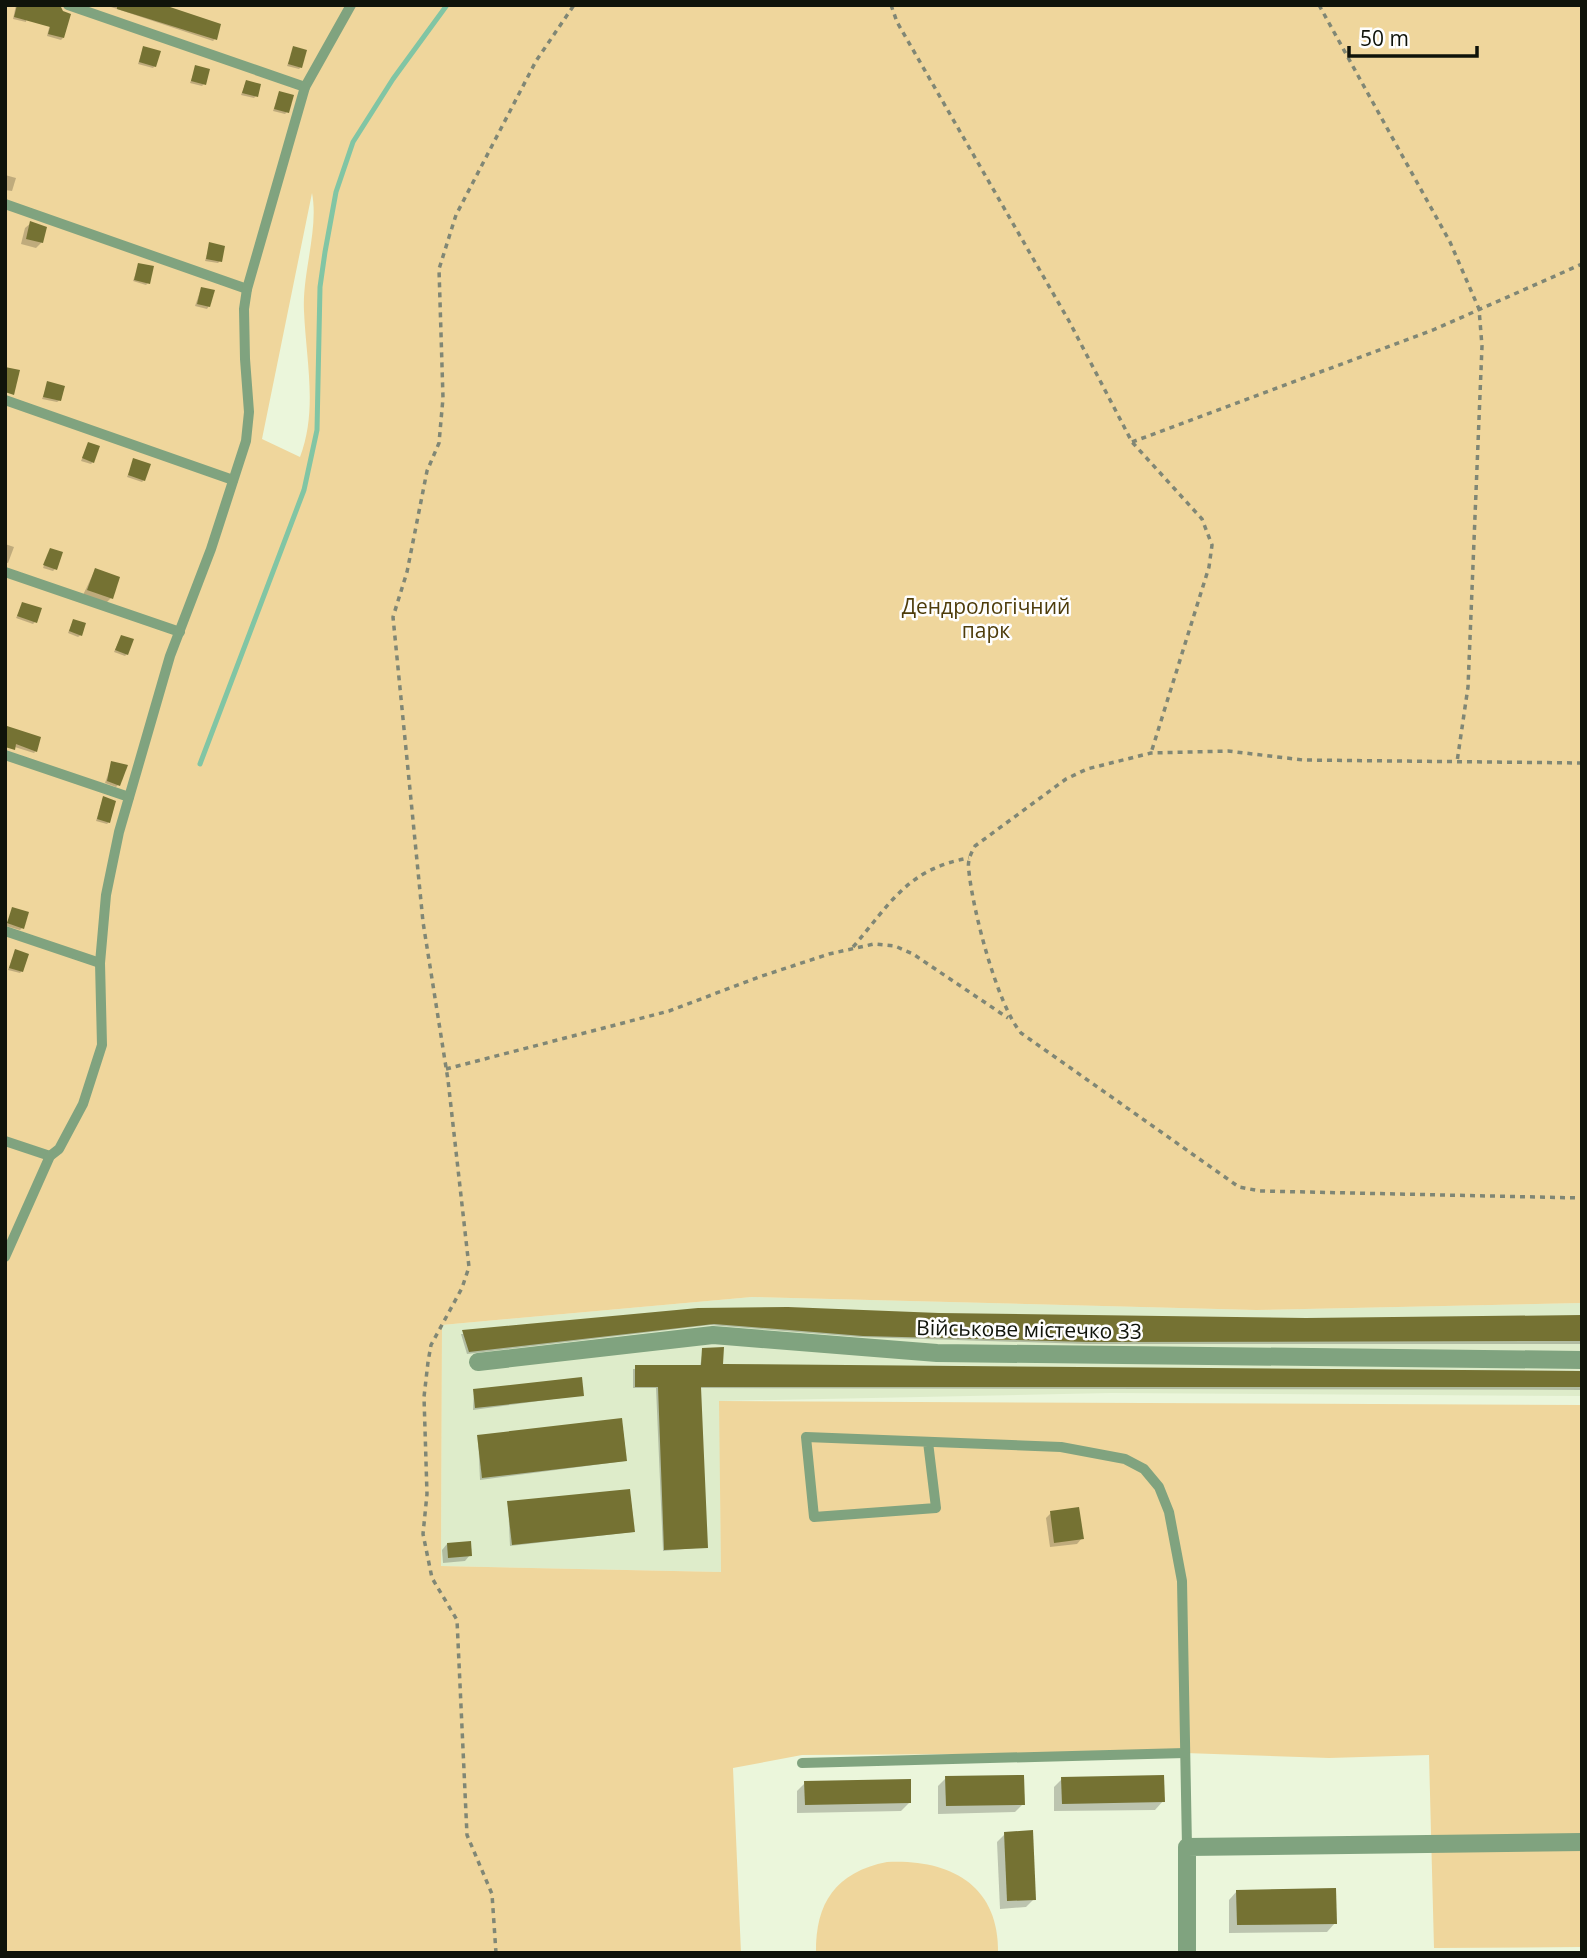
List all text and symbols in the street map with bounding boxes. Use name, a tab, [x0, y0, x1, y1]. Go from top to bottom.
scale bar	[1349, 14, 1477, 58]
text: 50 m	[1360, 24, 1409, 52]
park label: Дендрологічний парк	[902, 592, 1070, 644]
street label: Військове містечко 33	[916, 1313, 1142, 1345]

